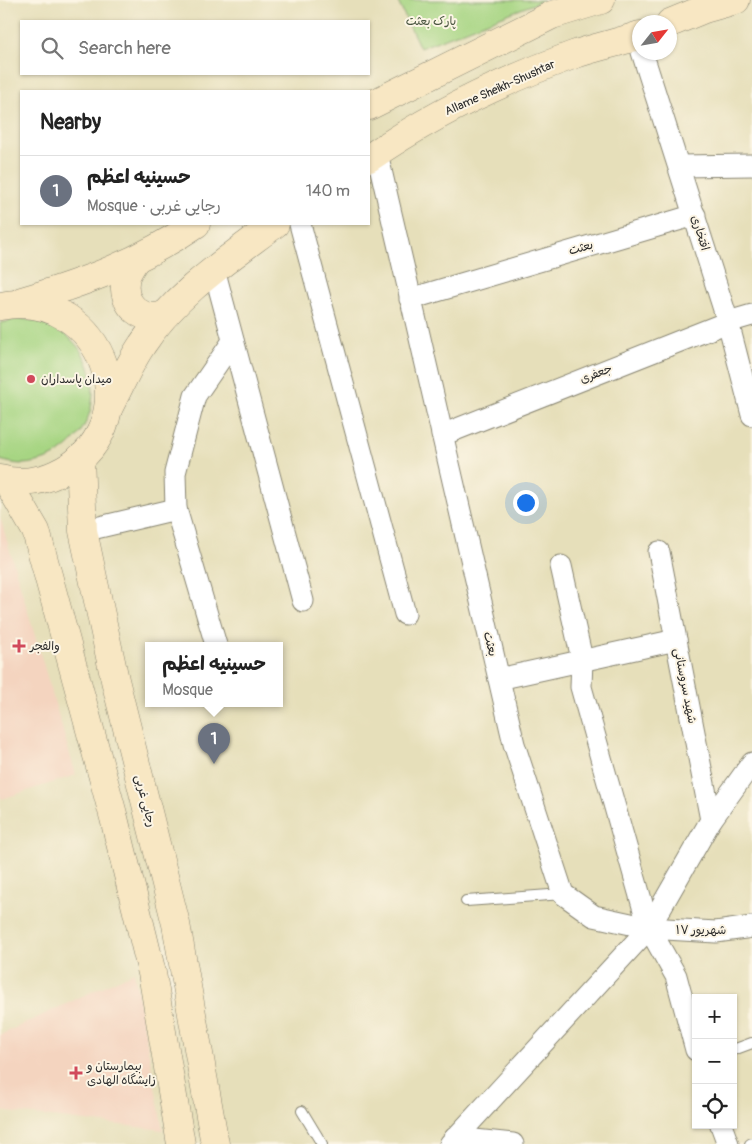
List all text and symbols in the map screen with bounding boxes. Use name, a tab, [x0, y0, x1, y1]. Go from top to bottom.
park label: پارک بعثت	[406, 14, 456, 29]
north arrow	[632, 15, 677, 60]
search box	[20, 20, 370, 75]
icon: search	[38, 34, 66, 62]
text: Search here	[78, 36, 171, 60]
street label: Allame Sheikh-Shushtar	[443, 57, 558, 119]
text: Nearby	[40, 109, 101, 136]
text: حسینیه اعظم	[87, 165, 191, 189]
text: 1	[53, 181, 59, 201]
text: 140 m	[306, 181, 350, 201]
text: Mosque · رجایی غربی	[87, 196, 221, 216]
street label: افتخاری	[688, 213, 712, 253]
street label: بعثت	[567, 237, 595, 259]
street label: جعفری	[578, 361, 614, 387]
place label: میدان پاسداران	[41, 372, 112, 387]
marker: میدان پاسداران	[25, 373, 37, 385]
your location	[513, 490, 539, 516]
street label: بعثت	[480, 630, 500, 658]
marker: والفجر	[12, 639, 26, 653]
place label: والفجر	[29, 639, 60, 654]
popup	[145, 642, 283, 707]
street label: شهید سروستانی	[670, 647, 700, 725]
text: حسینیه اعظم	[162, 652, 266, 676]
text: Mosque	[162, 680, 213, 700]
pin: 1	[198, 723, 230, 764]
street label: رجایی غربی	[131, 773, 159, 829]
street label: ۱۷ شهریور	[676, 923, 726, 938]
map controls	[692, 994, 737, 1129]
button: +	[692, 994, 737, 1039]
button: −	[692, 1039, 737, 1084]
place label: بیمارستان و زایشگاه الهادی	[86, 1059, 156, 1088]
marker: بیمارستان و زایشگاه الهادی	[69, 1066, 83, 1080]
button: locate	[692, 1084, 737, 1129]

